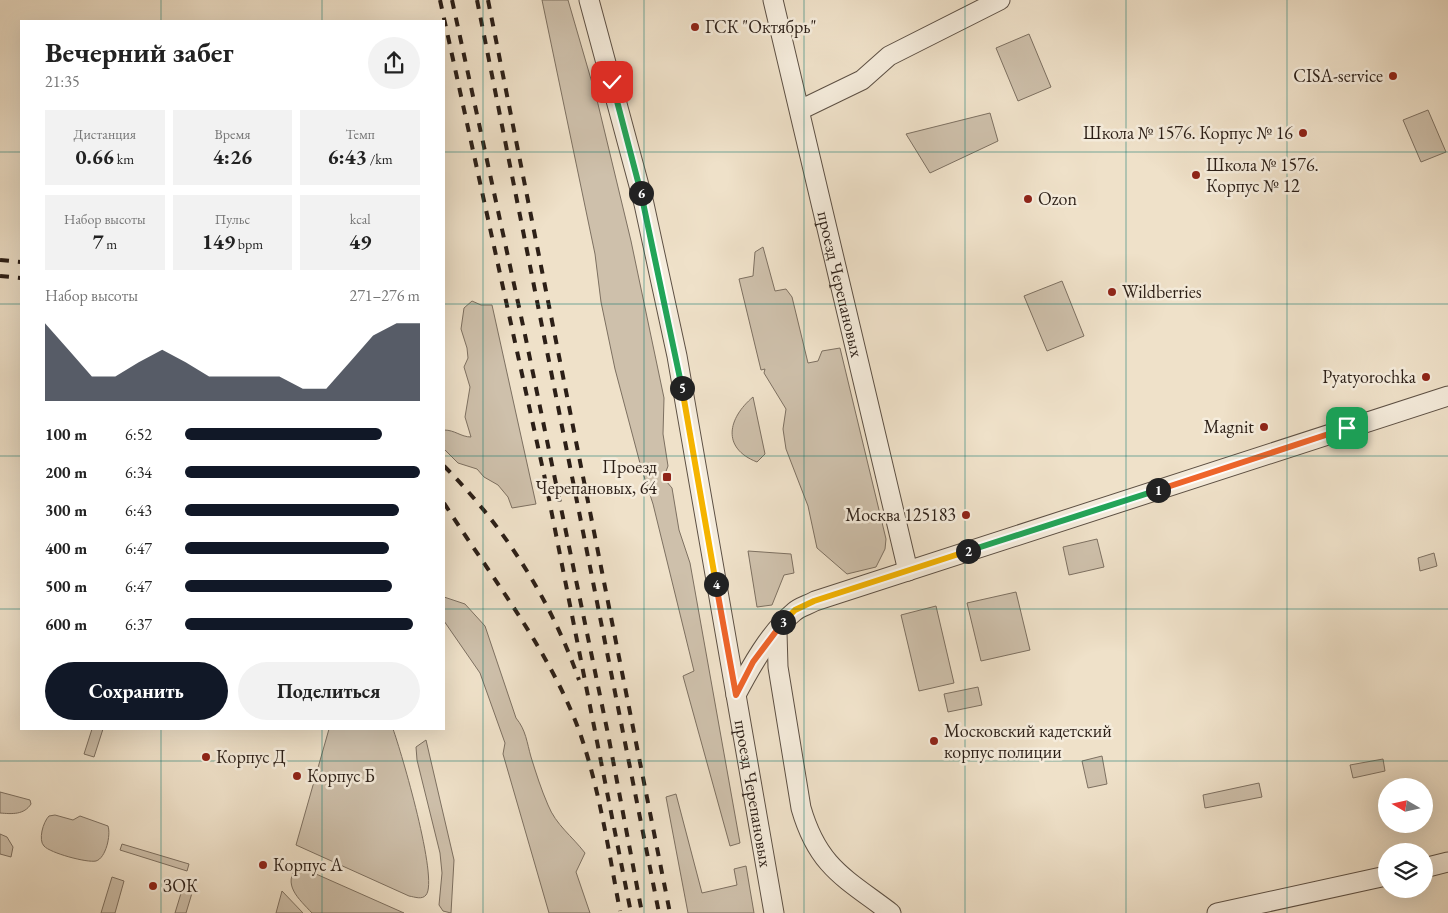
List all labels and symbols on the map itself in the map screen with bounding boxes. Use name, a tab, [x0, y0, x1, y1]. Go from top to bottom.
place label: ГСК "Октябрь"	[705, 15, 817, 38]
marker: ГСК "Октябрь"	[689, 21, 701, 33]
pin	[591, 61, 633, 103]
place label: CISA-service	[1293, 64, 1383, 87]
marker: CISA-service	[1387, 70, 1399, 82]
place label: Школа № 1576. Корпус № 16	[1083, 121, 1293, 144]
marker: Школа № 1576. Корпус № 16	[1297, 127, 1309, 139]
place label: Школа № 1576. Корпус № 12	[1206, 153, 1319, 197]
marker: Школа № 1576. Корпус № 12	[1190, 169, 1202, 181]
pin: 6	[628, 180, 654, 206]
place label: Ozon	[1038, 187, 1077, 210]
marker: Ozon	[1022, 193, 1034, 205]
street label: проезд Черепановых	[812, 209, 869, 360]
place label: Wildberries	[1122, 280, 1202, 303]
marker: Wildberries	[1106, 286, 1118, 298]
place label: Pyatyorochka	[1322, 365, 1417, 388]
marker: Pyatyorochka	[1420, 371, 1432, 383]
pin: 5	[670, 376, 694, 400]
pin	[1326, 407, 1368, 449]
place label: Magnit	[1204, 415, 1254, 438]
marker: Magnit	[1258, 421, 1270, 433]
place label: Проезд Черепановых, 64	[536, 455, 657, 499]
marker: Проезд Черепановых, 64	[661, 471, 673, 483]
pin: 1	[1146, 478, 1170, 502]
place label: Москва 125183	[845, 503, 956, 526]
marker: Москва 125183	[960, 509, 972, 521]
pin: 2	[956, 538, 980, 564]
pin: 4	[704, 572, 728, 596]
pin: 3	[770, 610, 796, 634]
street label: проезд Черепановых	[730, 718, 778, 869]
place label: Московский кадетский корпус полиции	[944, 719, 1112, 763]
marker: Московский кадетский корпус полиции	[928, 735, 940, 747]
place label: Корпус Д	[216, 745, 286, 768]
marker: Корпус Д	[200, 751, 212, 763]
place label: Корпус Б	[307, 764, 375, 787]
marker: Корпус Б	[291, 770, 303, 782]
north arrow	[1378, 778, 1432, 832]
place label: Корпус А	[273, 853, 343, 876]
marker: Корпус А	[257, 859, 269, 871]
place label: ЗОК	[163, 874, 198, 897]
marker: ЗОК	[147, 880, 159, 892]

